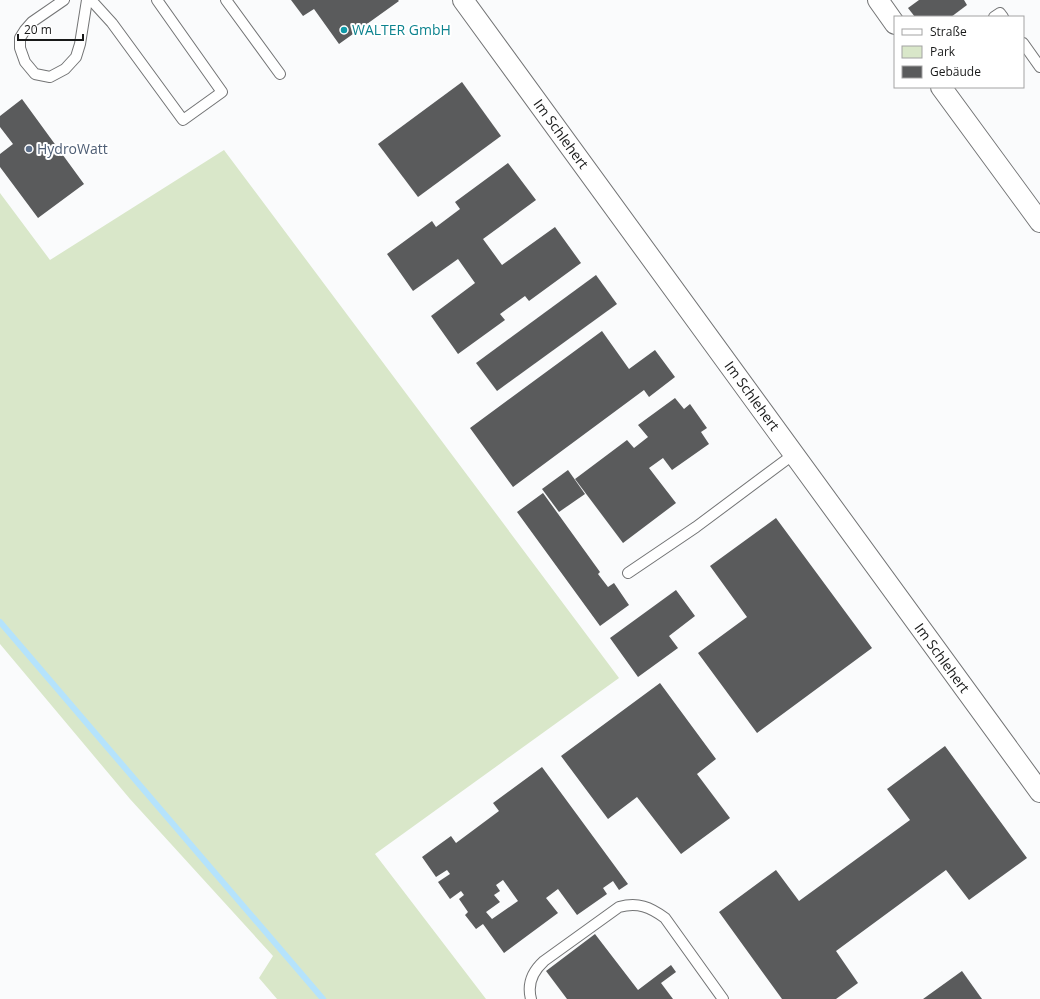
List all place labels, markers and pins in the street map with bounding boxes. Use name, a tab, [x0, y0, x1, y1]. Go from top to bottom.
place label: WALTER GmbH	[352, 20, 451, 39]
marker: WALTER GmbH	[339, 25, 349, 35]
place label: HydroWatt	[37, 139, 108, 158]
marker: HydroWatt	[24, 144, 34, 154]

